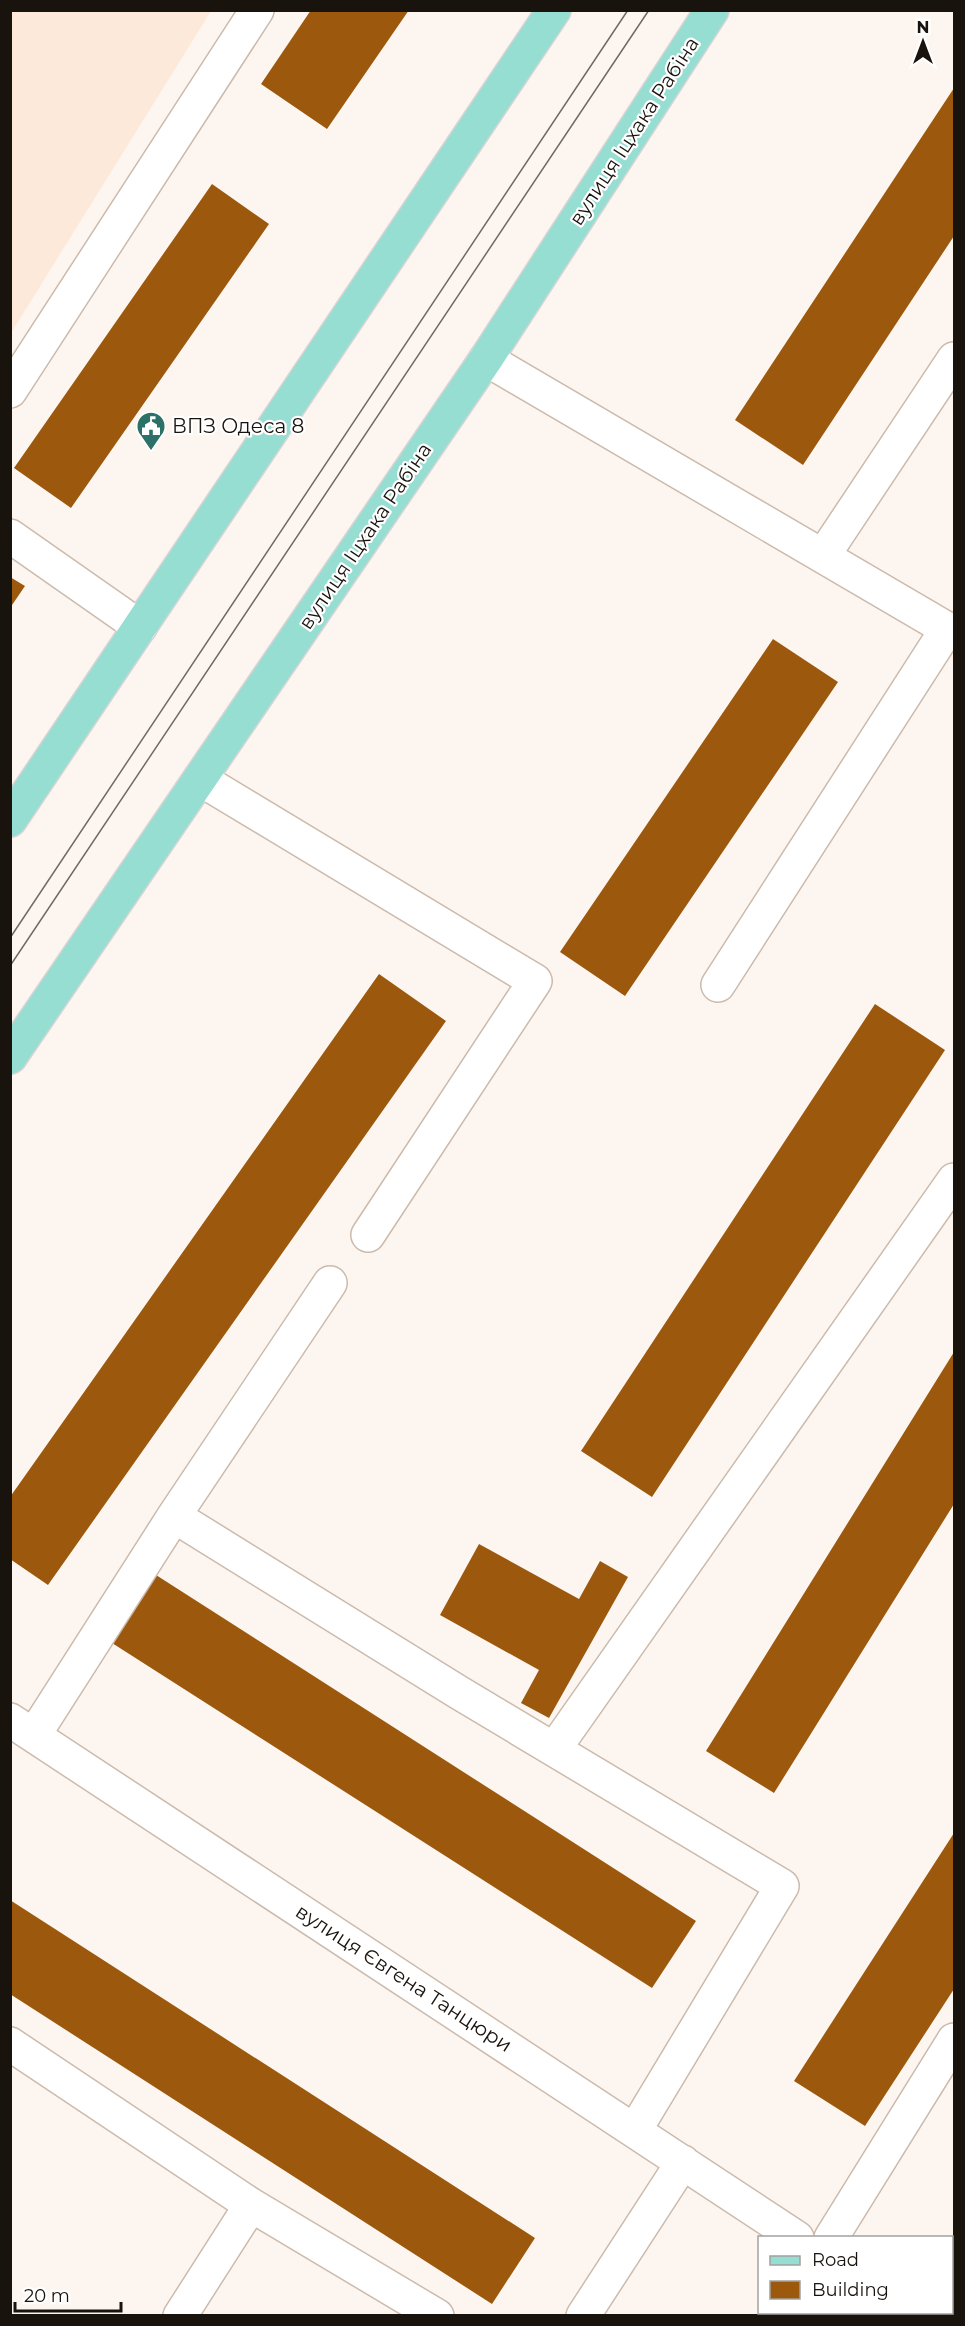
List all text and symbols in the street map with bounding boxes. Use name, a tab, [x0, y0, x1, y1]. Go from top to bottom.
north arrow	[893, 12, 953, 72]
text: N	[917, 18, 929, 37]
street label: вулиця Іцхака Рабіна	[564, 32, 704, 230]
public building icon: ВПЗ Одеса 8	[135, 410, 167, 452]
place label: ВПЗ Одеса 8	[172, 414, 304, 438]
street label: вулиця Іцхака Рабіна	[294, 438, 436, 634]
street label: вулиця Євгена Танцюри	[291, 1899, 517, 2057]
legend	[758, 2236, 953, 2314]
text: Road	[812, 2249, 859, 2271]
scale bar	[15, 2275, 122, 2313]
text: Building	[812, 2279, 889, 2301]
text: 20 m	[24, 2285, 70, 2307]

